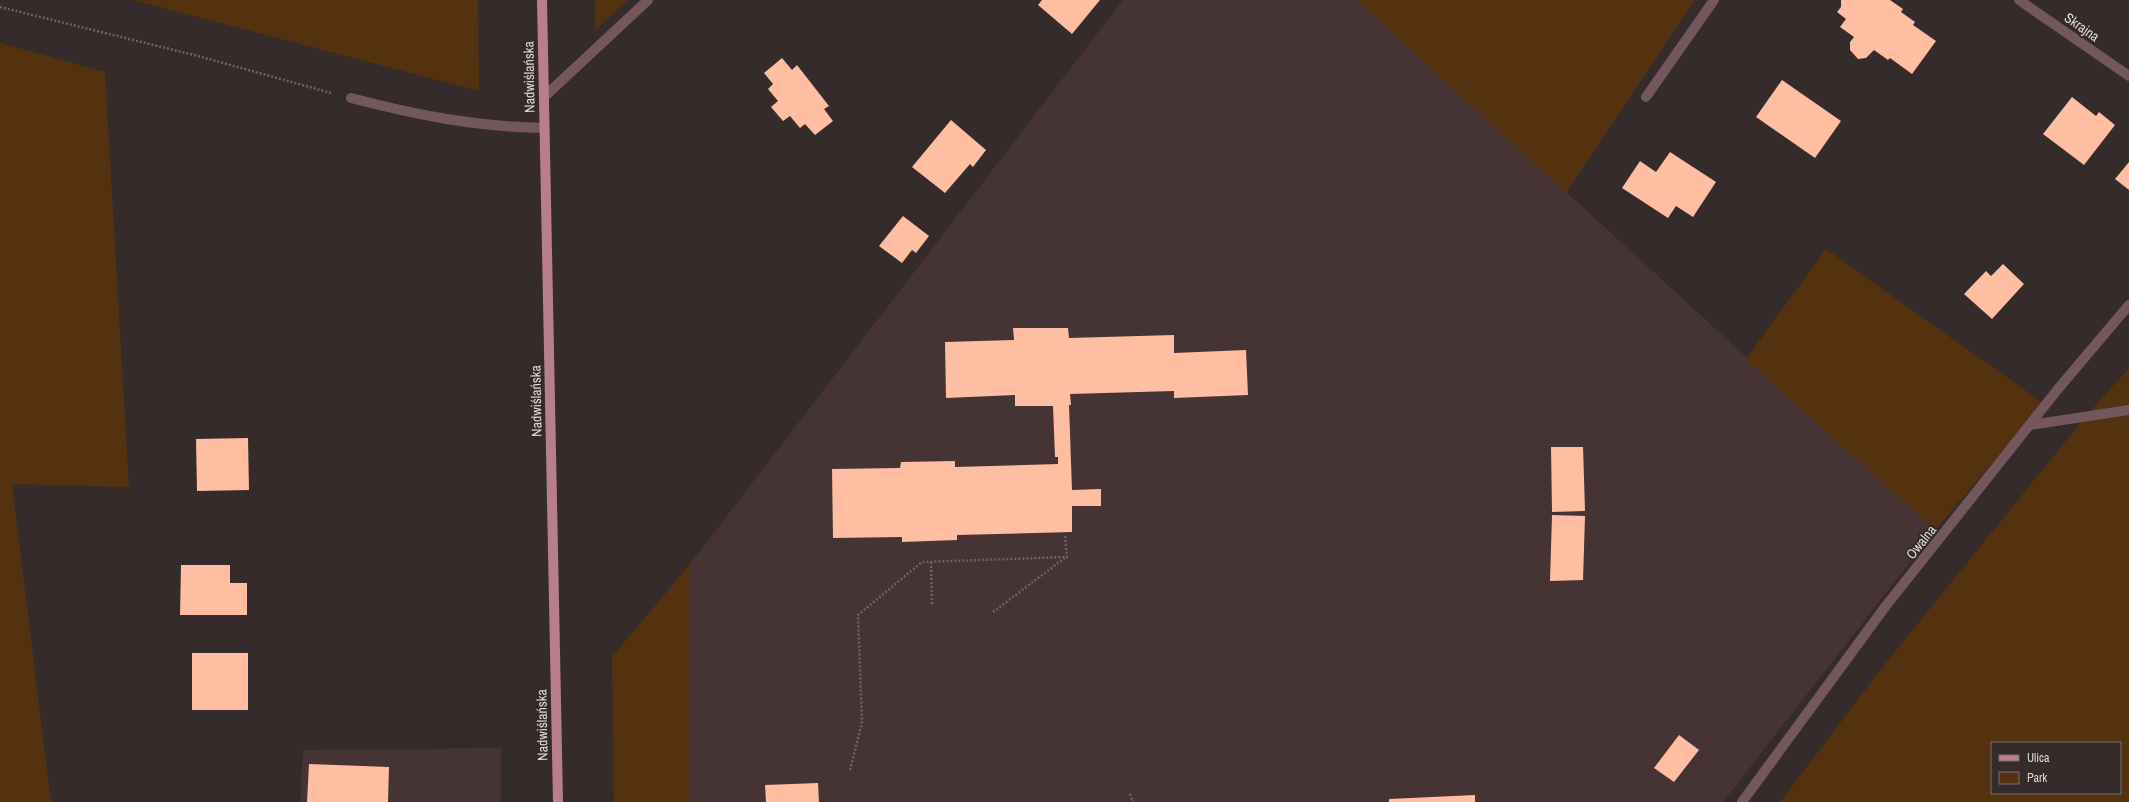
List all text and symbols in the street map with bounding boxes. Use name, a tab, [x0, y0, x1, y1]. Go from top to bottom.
street label: Skrajna	[2061, 8, 2104, 46]
street label: Nadwiślańska	[519, 41, 539, 113]
street label: Nadwiślańska	[526, 365, 546, 437]
street label: Owalna	[1902, 521, 1941, 563]
street label: Nadwiślańska	[532, 689, 552, 761]
legend	[1991, 742, 2121, 794]
text: Ulica	[2027, 750, 2050, 766]
text: Park	[2027, 770, 2047, 786]

